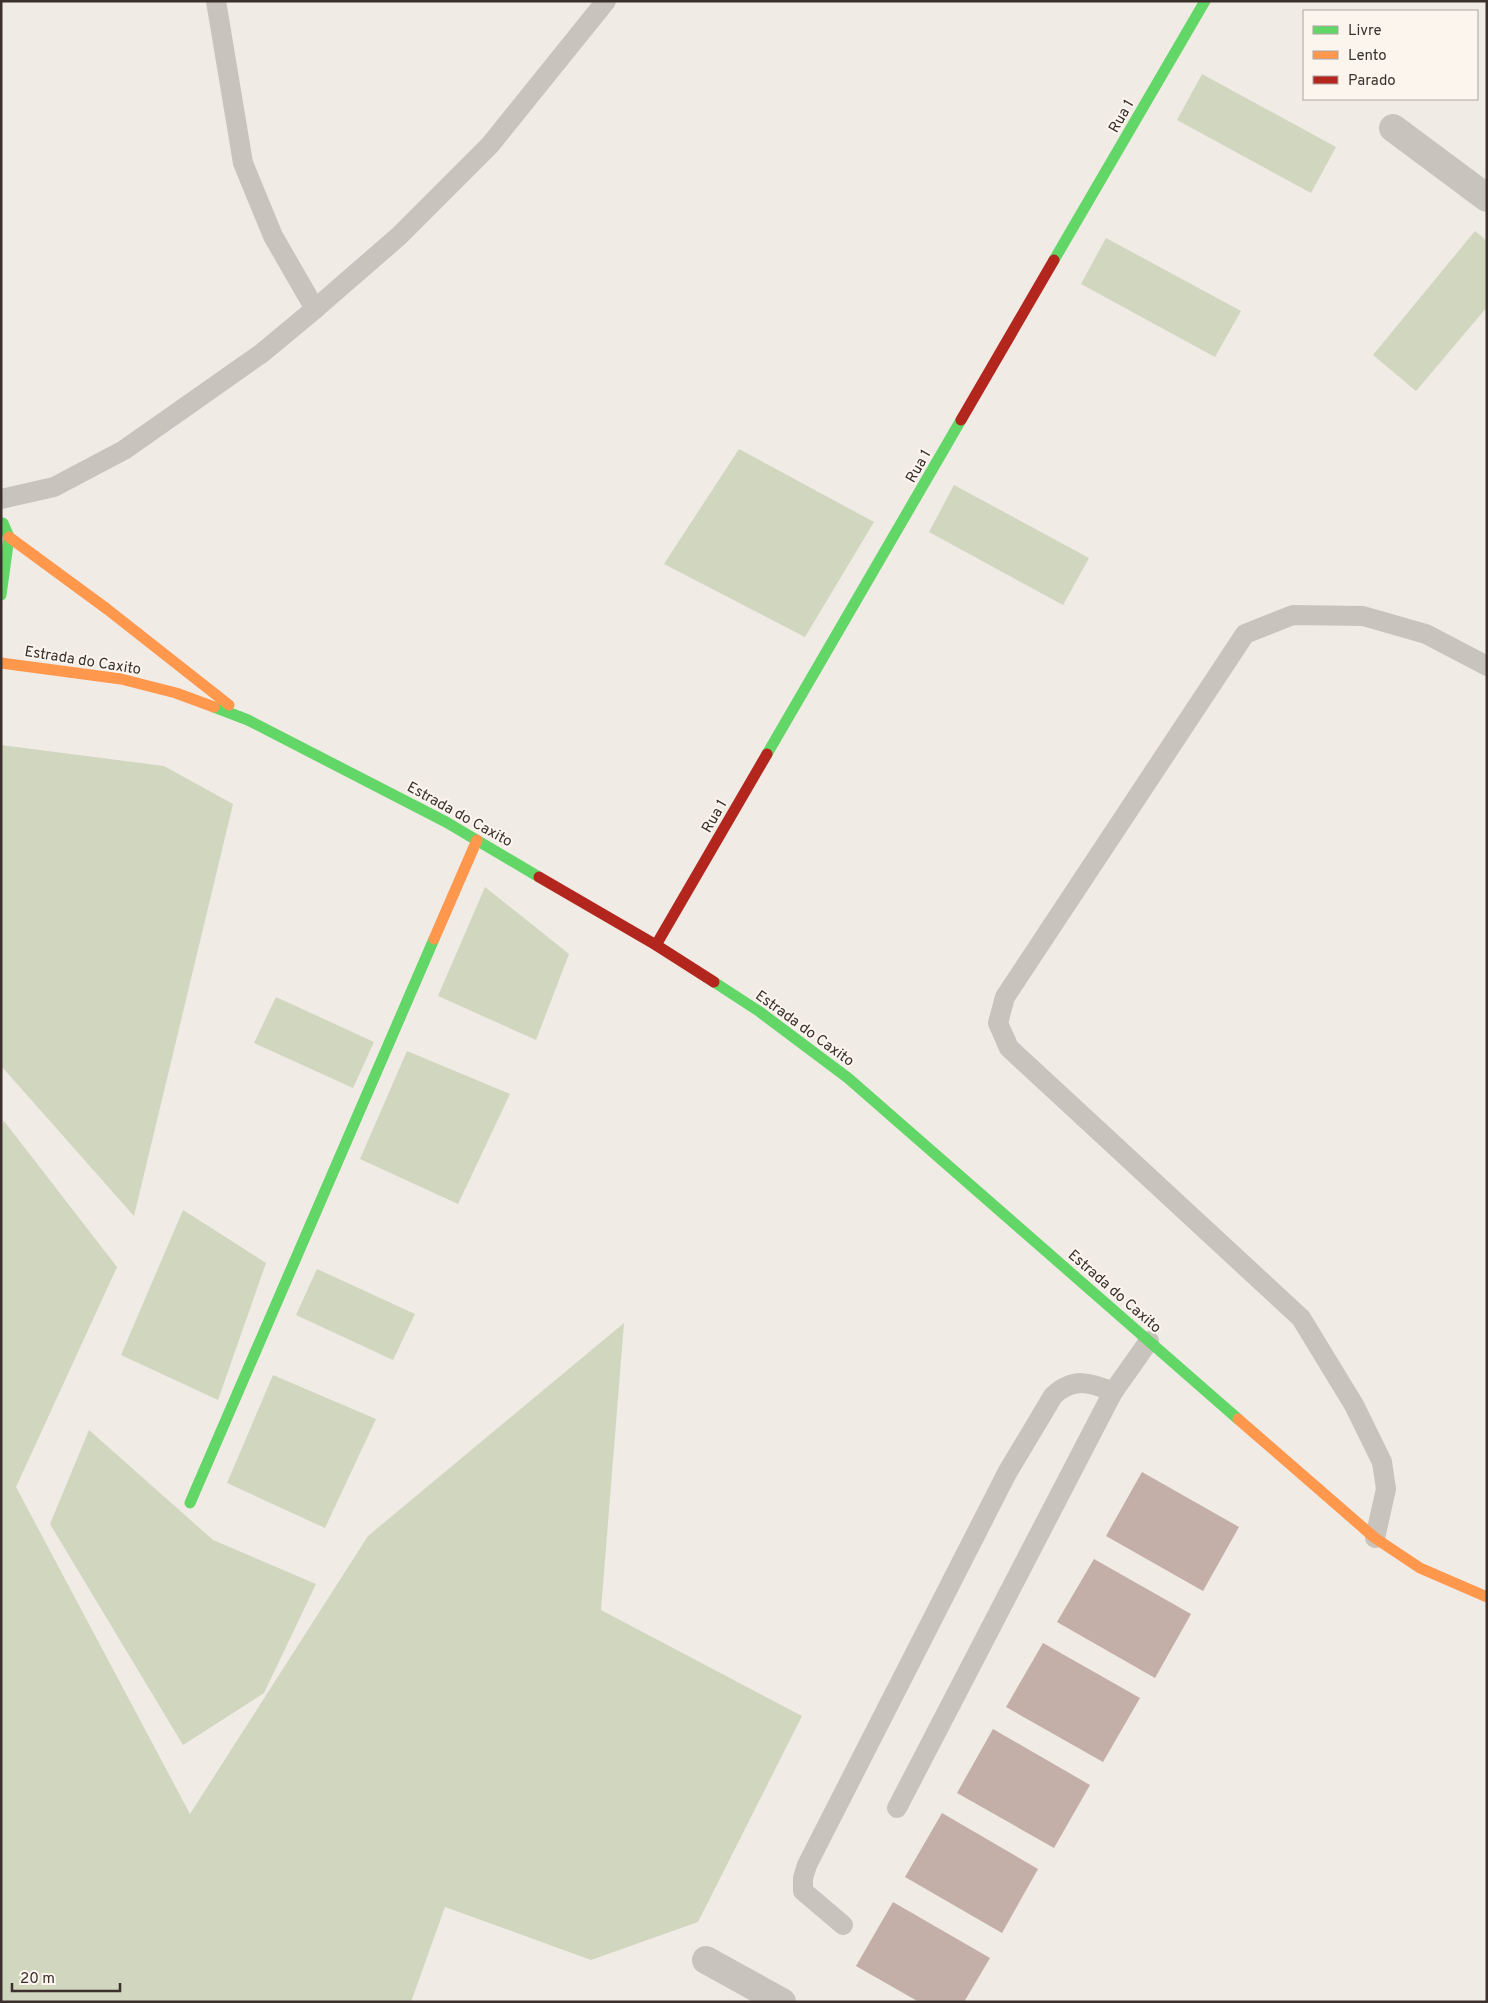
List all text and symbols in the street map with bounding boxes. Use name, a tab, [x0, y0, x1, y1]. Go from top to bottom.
legend	[1303, 10, 1478, 100]
text: Livre	[1348, 22, 1382, 41]
text: Lento	[1348, 47, 1387, 66]
text: Parado	[1348, 72, 1396, 91]
street label: Rua 1	[1105, 97, 1139, 137]
street label: Rua 1	[902, 447, 936, 487]
street label: Estrada do Caxito	[23, 643, 142, 680]
street label: Estrada do Caxito	[403, 778, 515, 852]
street label: Rua 1	[698, 797, 732, 837]
street label: Estrada do Caxito	[751, 987, 857, 1072]
street label: Estrada do Caxito	[1063, 1246, 1165, 1338]
scale bar	[12, 1960, 120, 1992]
text: 20 m	[20, 1970, 55, 1989]

